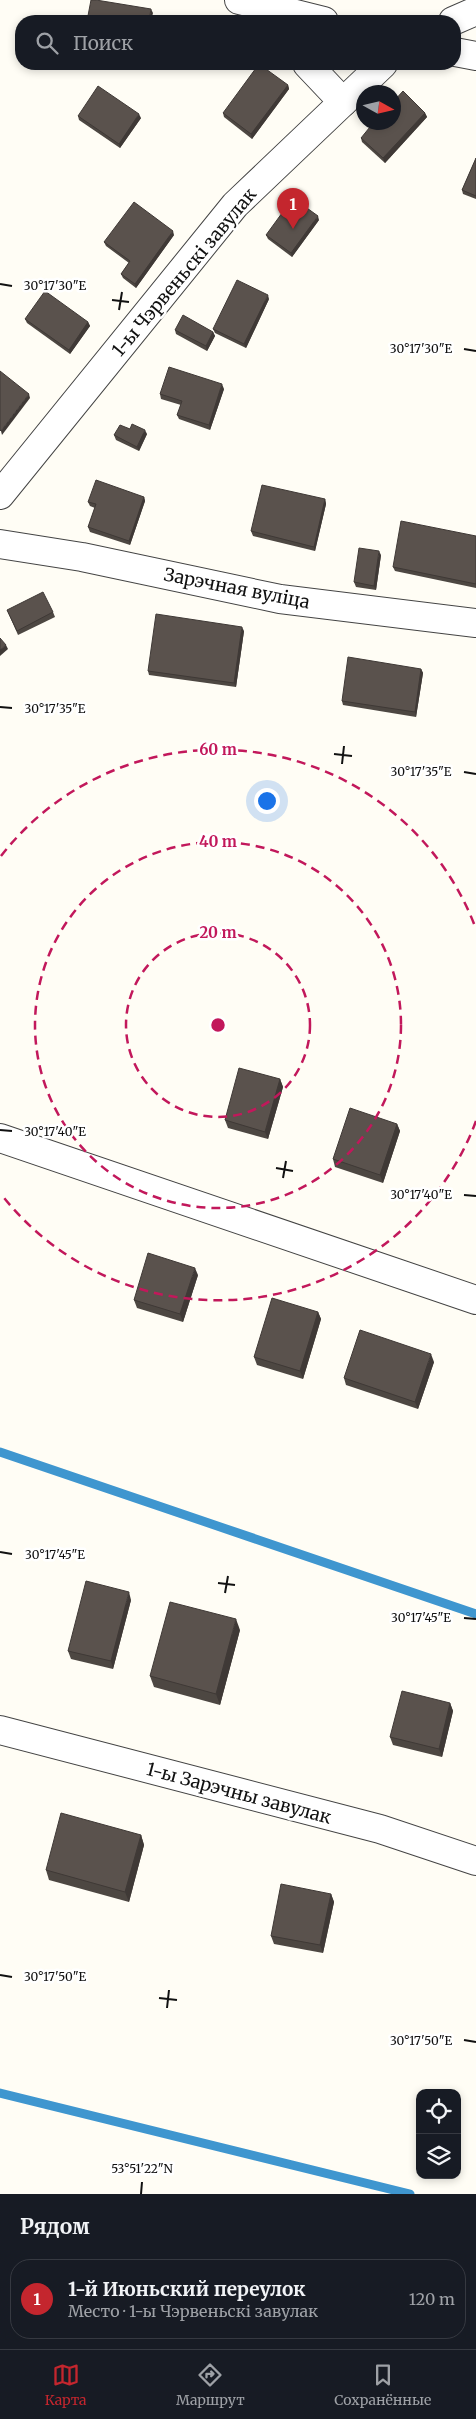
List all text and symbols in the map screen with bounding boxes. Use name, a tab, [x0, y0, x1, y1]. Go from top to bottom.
search box	[15, 15, 461, 70]
icon: search	[33, 29, 61, 57]
text: Поиск	[73, 31, 133, 55]
north arrow	[356, 85, 401, 130]
street label: 1-ы Чэрвеньскі завулак	[107, 183, 262, 361]
pin: 1	[277, 188, 309, 229]
text: 30°17'30"E	[24, 278, 87, 293]
text: 30°17'30"E	[390, 341, 453, 356]
street label: Зарэчная вуліца	[162, 563, 312, 613]
text: 30°17'35"E	[25, 701, 86, 716]
text: 60 m	[199, 740, 237, 759]
text: 30°17'35"E	[391, 764, 452, 779]
your location	[254, 788, 280, 814]
text: 40 m	[199, 832, 237, 851]
text: 20 m	[199, 923, 237, 942]
centre of rings	[209, 1016, 227, 1034]
text: 30°17'40"E	[24, 1124, 86, 1139]
text: 30°17'40"E	[390, 1187, 452, 1202]
text: 30°17'45"E	[25, 1547, 85, 1562]
text: 30°17'45"E	[391, 1610, 451, 1625]
street label: 1-ы Зарэчны завулак	[144, 1757, 335, 1829]
text: 30°17'50"E	[24, 1969, 87, 1984]
text: 30°17'50"E	[390, 2033, 453, 2048]
map controls	[416, 2089, 461, 2179]
button: locate	[416, 2089, 461, 2134]
button: layers	[416, 2134, 461, 2179]
text: 53°51'22"N	[111, 2161, 174, 2176]
text: Рядом	[20, 2213, 90, 2240]
text: 1-й Июньский переулок	[68, 2277, 306, 2301]
text: 1	[33, 2289, 41, 2309]
text: 120 m	[409, 2289, 455, 2309]
text: Место · 1-ы Чэрвеньскі завулак	[68, 2301, 318, 2321]
tab: Карта	[45, 2361, 86, 2409]
tab: Маршрут	[176, 2361, 245, 2409]
tab: Сохранённые	[334, 2361, 431, 2409]

